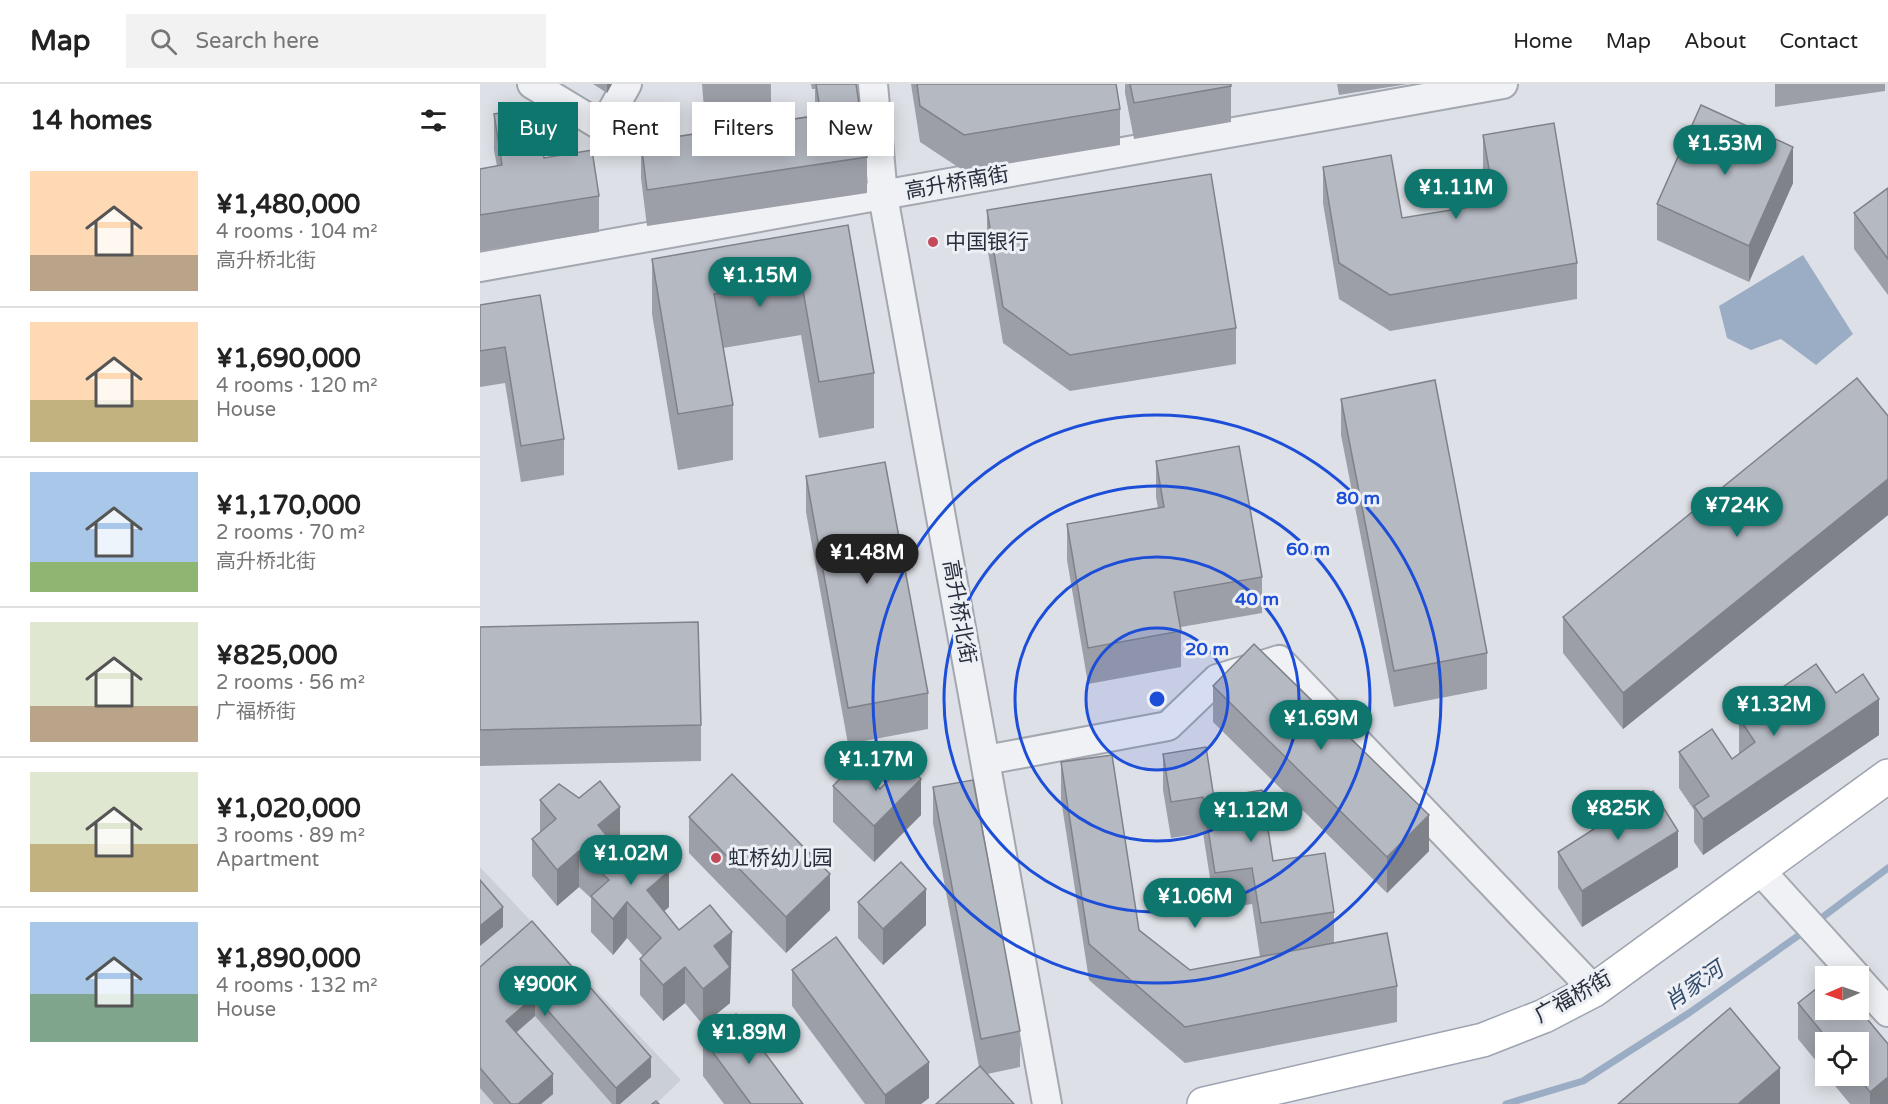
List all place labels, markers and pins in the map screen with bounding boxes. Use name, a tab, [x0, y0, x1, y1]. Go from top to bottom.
pin: ¥1.53M	[1676, 125, 1774, 176]
pin: ¥1.11M	[1407, 169, 1505, 220]
place label: 中国银行	[945, 230, 1029, 255]
marker: 中国银行	[926, 235, 940, 249]
pin: ¥1.15M	[711, 257, 809, 308]
pin: ¥724K	[1695, 487, 1779, 538]
pin: ¥1.48M	[818, 534, 916, 585]
pin: ¥1.32M	[1725, 686, 1823, 737]
centre of rings	[1147, 689, 1167, 709]
pin: ¥1.69M	[1272, 700, 1370, 751]
pin: ¥1.17M	[827, 741, 925, 792]
pin: ¥825K	[1576, 790, 1660, 841]
pin: ¥1.12M	[1202, 792, 1300, 843]
pin: ¥1.02M	[582, 835, 680, 886]
place label: 虹桥幼儿园	[728, 846, 833, 871]
marker: 虹桥幼儿园	[709, 851, 723, 865]
pin: ¥1.06M	[1146, 878, 1244, 929]
pin: ¥900K	[503, 966, 587, 1017]
pin: ¥1.89M	[700, 1014, 798, 1065]

